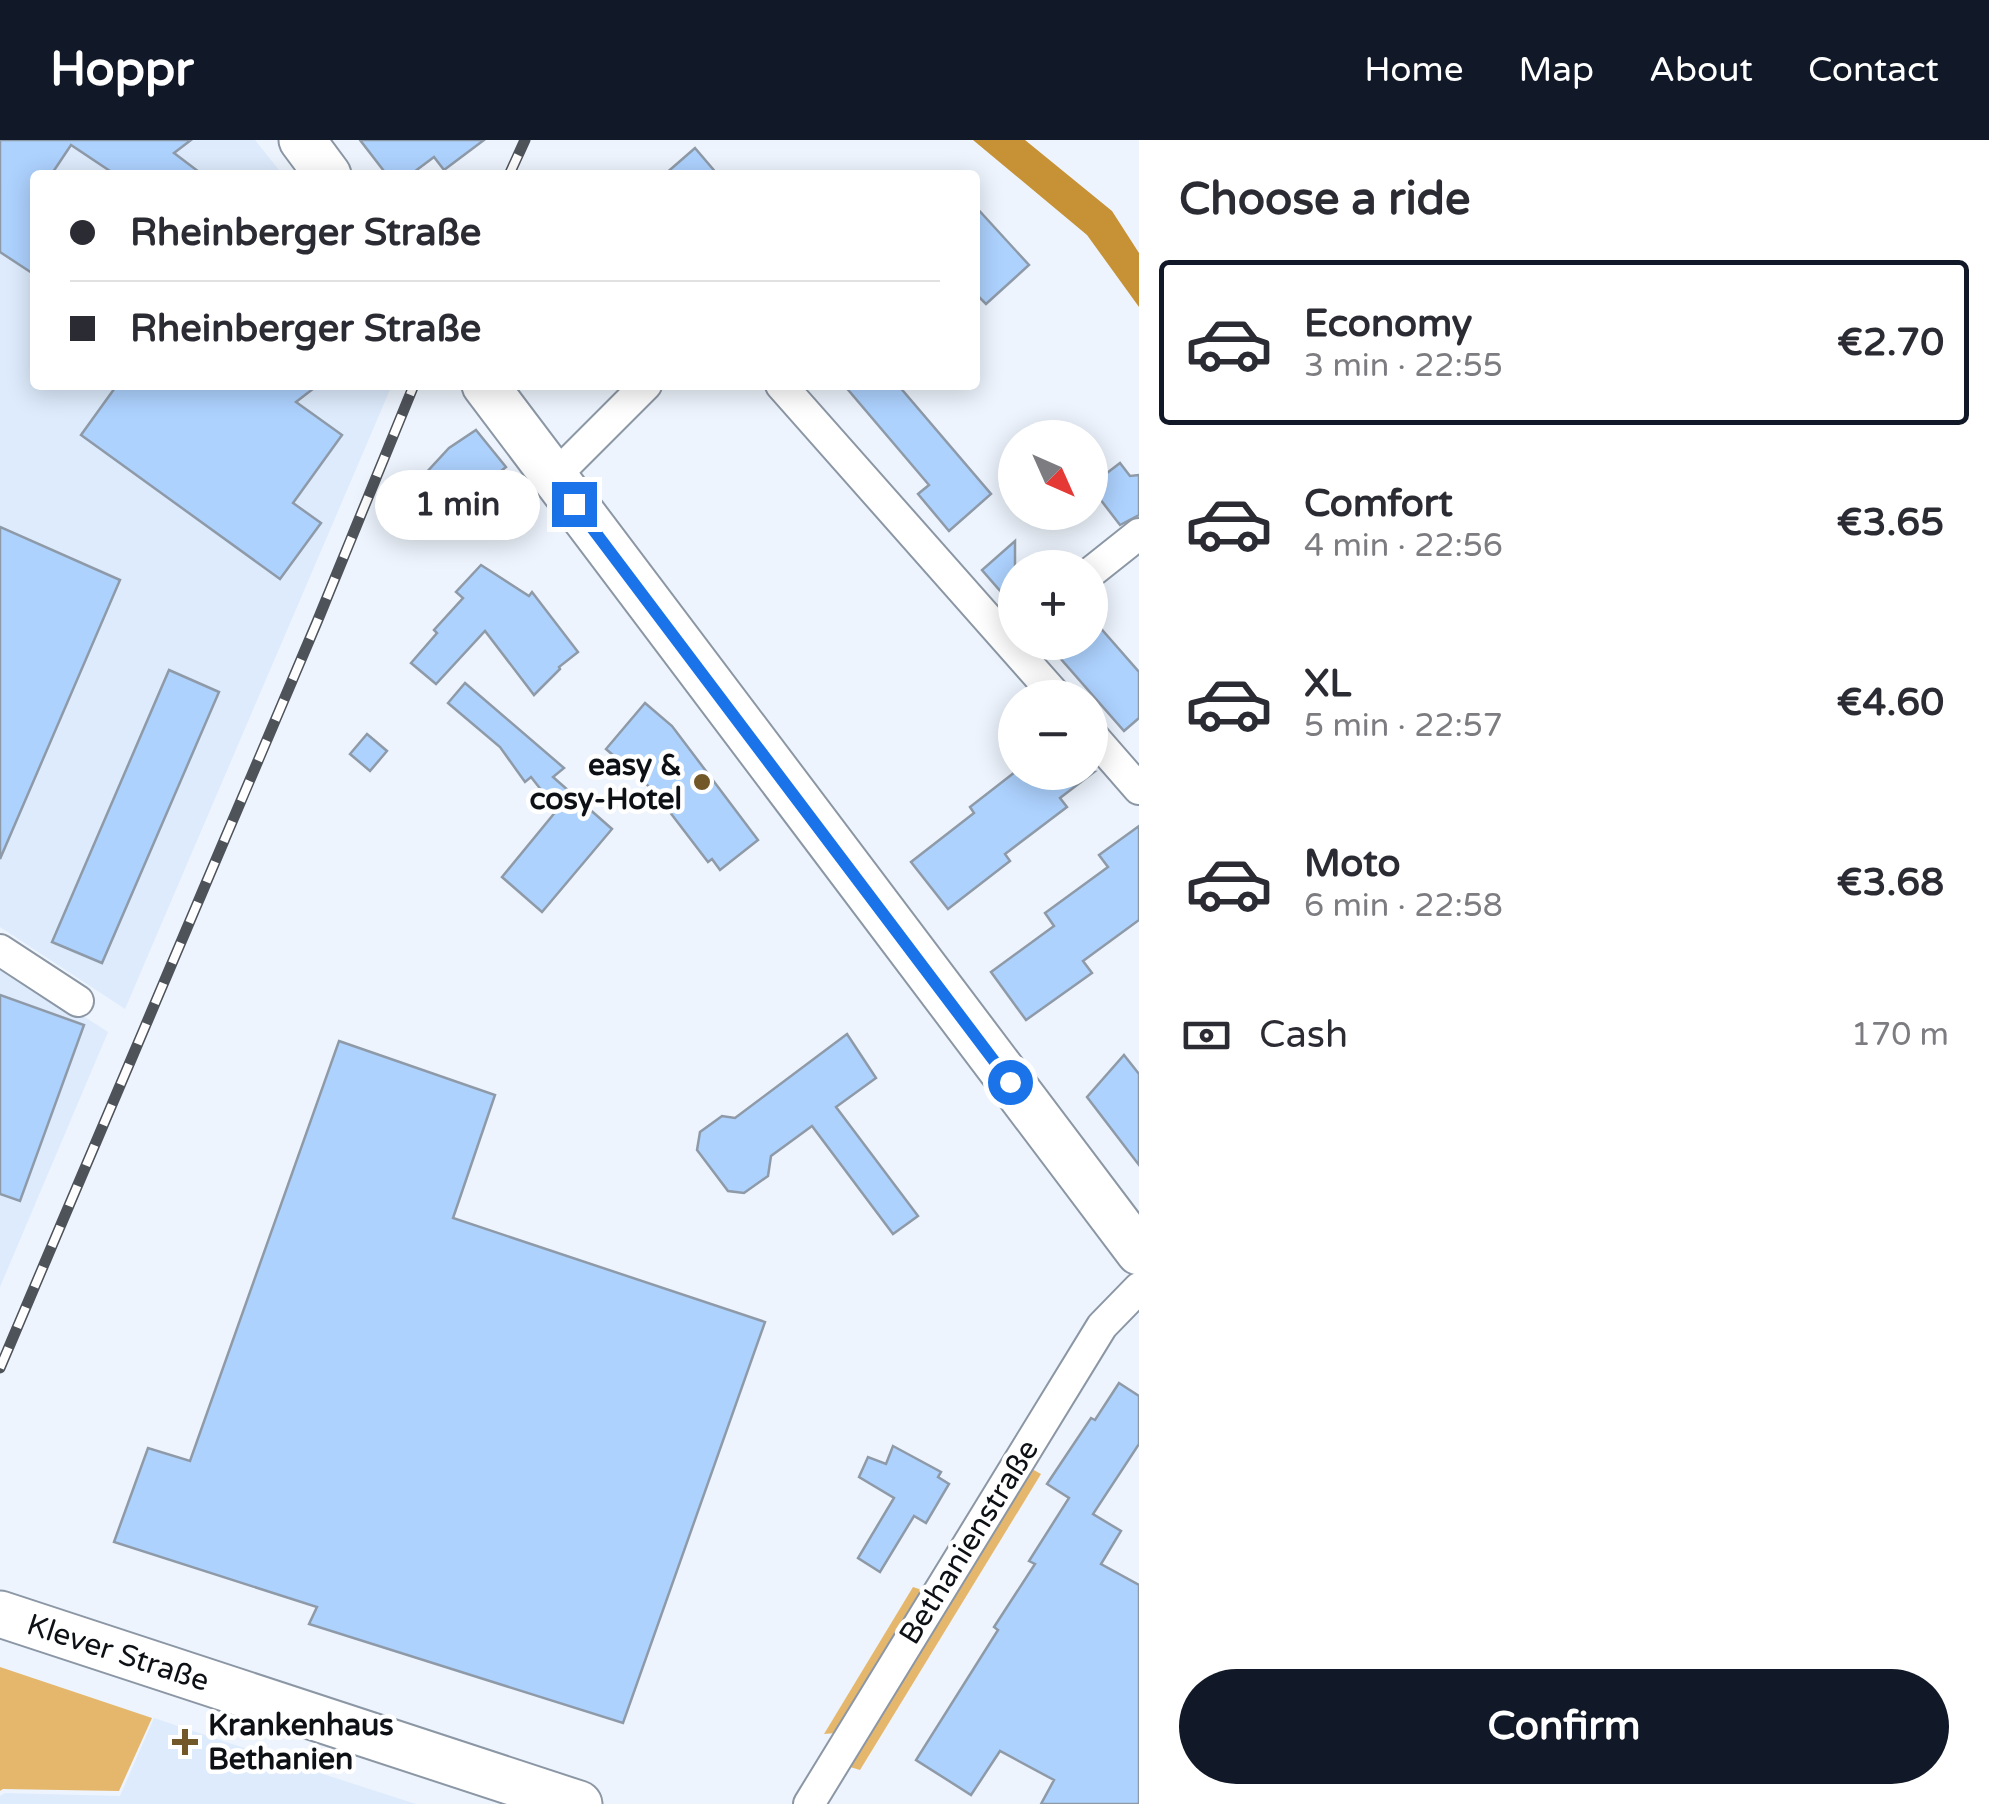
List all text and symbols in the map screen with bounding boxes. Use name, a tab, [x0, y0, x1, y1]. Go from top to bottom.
text: Hoppr	[50, 41, 194, 99]
text: Home	[1364, 49, 1463, 91]
text: Map	[1518, 49, 1594, 91]
text: About	[1649, 49, 1753, 91]
text: Contact	[1808, 49, 1939, 91]
text: Choose a ride	[1179, 173, 1470, 227]
text: Rheinberger Straße	[130, 210, 481, 256]
icon: car	[1184, 298, 1274, 388]
text: Economy	[1304, 301, 1472, 347]
text: Rheinberger Straße	[130, 306, 481, 352]
text: €2.70	[1837, 320, 1944, 366]
text: 3 min · 22:55	[1304, 347, 1503, 385]
north arrow	[998, 420, 1108, 530]
map controls	[998, 420, 1108, 790]
callout: 1 min	[374, 469, 539, 539]
icon: car	[1184, 478, 1274, 568]
text: Comfort	[1304, 481, 1453, 527]
route end	[552, 482, 597, 527]
text: 1 min	[415, 486, 500, 524]
text: €3.65	[1837, 500, 1944, 546]
text: 4 min · 22:56	[1304, 527, 1503, 565]
button: +	[998, 550, 1108, 660]
icon: car	[1184, 658, 1274, 748]
text: XL	[1304, 661, 1351, 707]
button: −	[998, 680, 1108, 790]
text: €4.60	[1837, 680, 1944, 726]
text: 5 min · 22:57	[1304, 707, 1503, 745]
place label: easy & cosy-Hotel	[529, 747, 682, 818]
marker: easy & cosy-Hotel	[691, 771, 713, 793]
icon: car	[1184, 838, 1274, 928]
text: Moto	[1304, 841, 1400, 887]
text: €3.68	[1837, 860, 1944, 906]
text: 6 min · 22:58	[1304, 887, 1503, 925]
icon: cash	[1179, 1008, 1234, 1063]
text: Cash	[1259, 1012, 1348, 1058]
text: 170 m	[1851, 1016, 1949, 1054]
route start	[988, 1060, 1033, 1105]
street label: Bethanienstraße	[891, 1433, 1047, 1651]
street label: Klever Straße	[22, 1606, 214, 1700]
button: Confirm	[1179, 1669, 1949, 1784]
place label: Krankenhaus Bethanien	[208, 1707, 394, 1778]
marker: Krankenhaus Bethanien	[172, 1729, 198, 1755]

